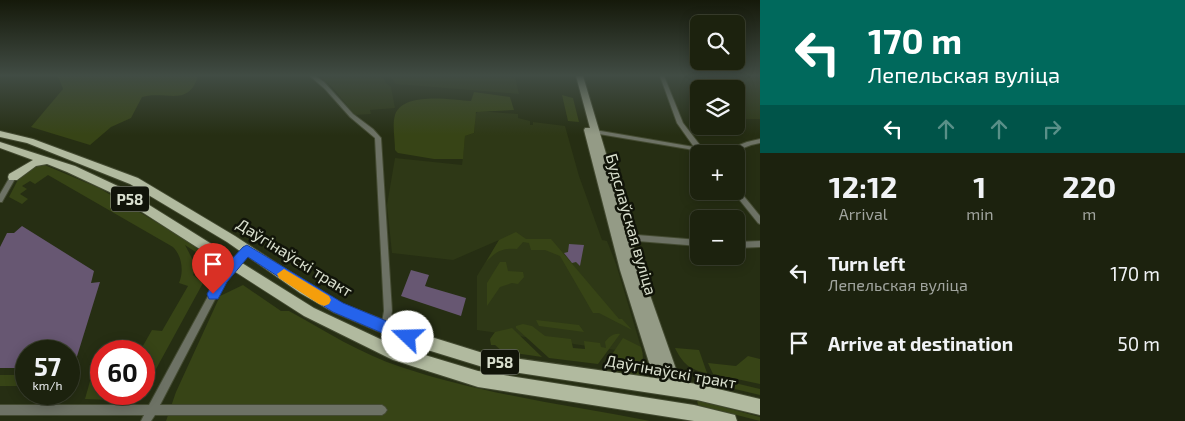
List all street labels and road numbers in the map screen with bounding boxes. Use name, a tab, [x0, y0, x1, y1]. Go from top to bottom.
street label: Будслаўская вуліца	[602, 151, 661, 297]
road number: Р58	[111, 186, 149, 212]
street label: Даўгінаўскі тракт	[233, 214, 356, 301]
road number: Р58	[481, 350, 519, 374]
street label: Даўгінаўскі тракт	[604, 350, 738, 393]

